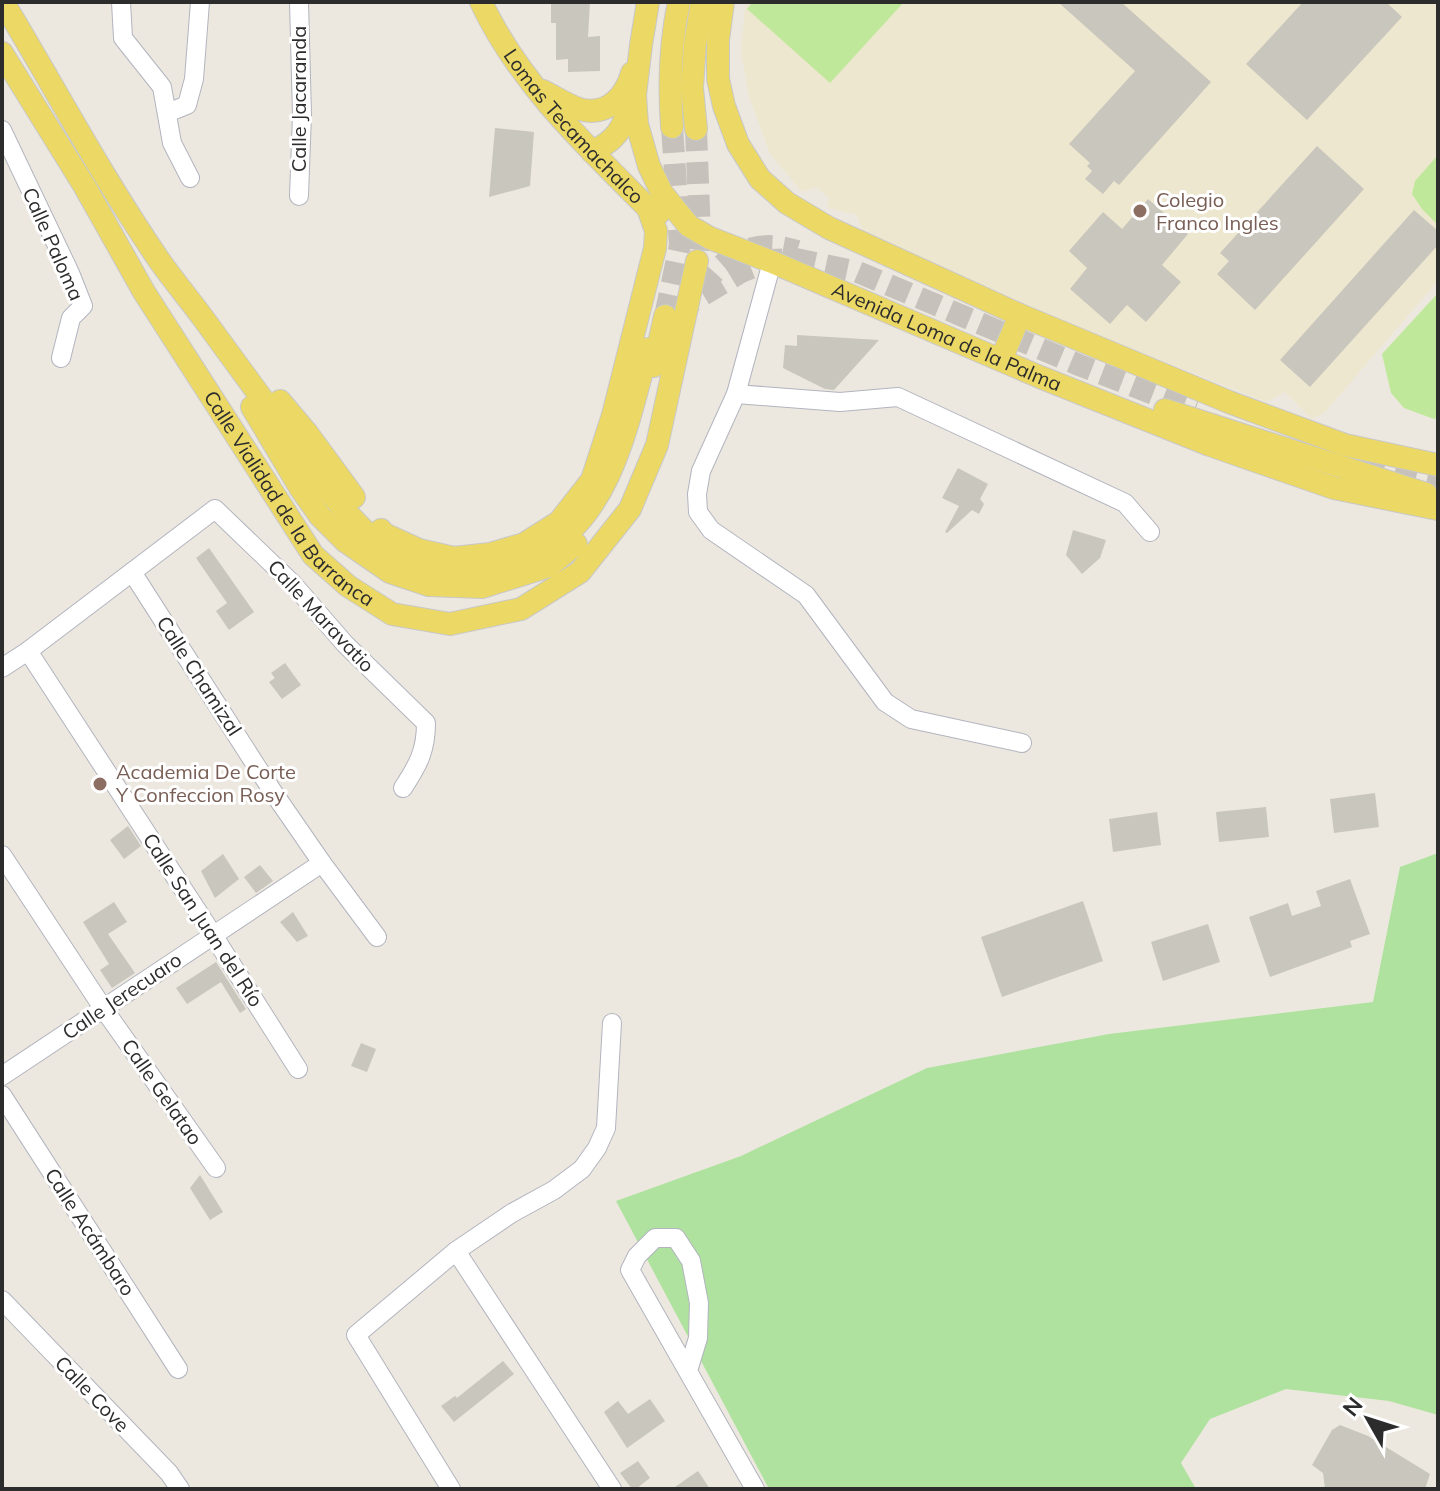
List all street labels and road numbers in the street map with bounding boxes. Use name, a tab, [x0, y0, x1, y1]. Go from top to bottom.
street label: Calle Jacaranda	[286, 26, 311, 172]
street label: Lomas Tecamachalco	[499, 44, 649, 209]
street label: Calle Paloma	[17, 183, 90, 304]
street label: Avenida Loma de la Palma	[828, 276, 1065, 396]
street label: Calle Vialidad de la Barranca	[199, 386, 379, 612]
street label: Calle Maravatio	[263, 554, 380, 677]
street label: Calle Chamizal	[151, 611, 247, 740]
street label: Calle San Juan del Río	[138, 828, 269, 1011]
street label: Calle Jerecuaro	[57, 947, 186, 1045]
street label: Calle Gelatao	[117, 1034, 208, 1150]
street label: Calle Acámbaro	[40, 1163, 141, 1300]
street label: Calle Cove	[50, 1350, 135, 1437]

